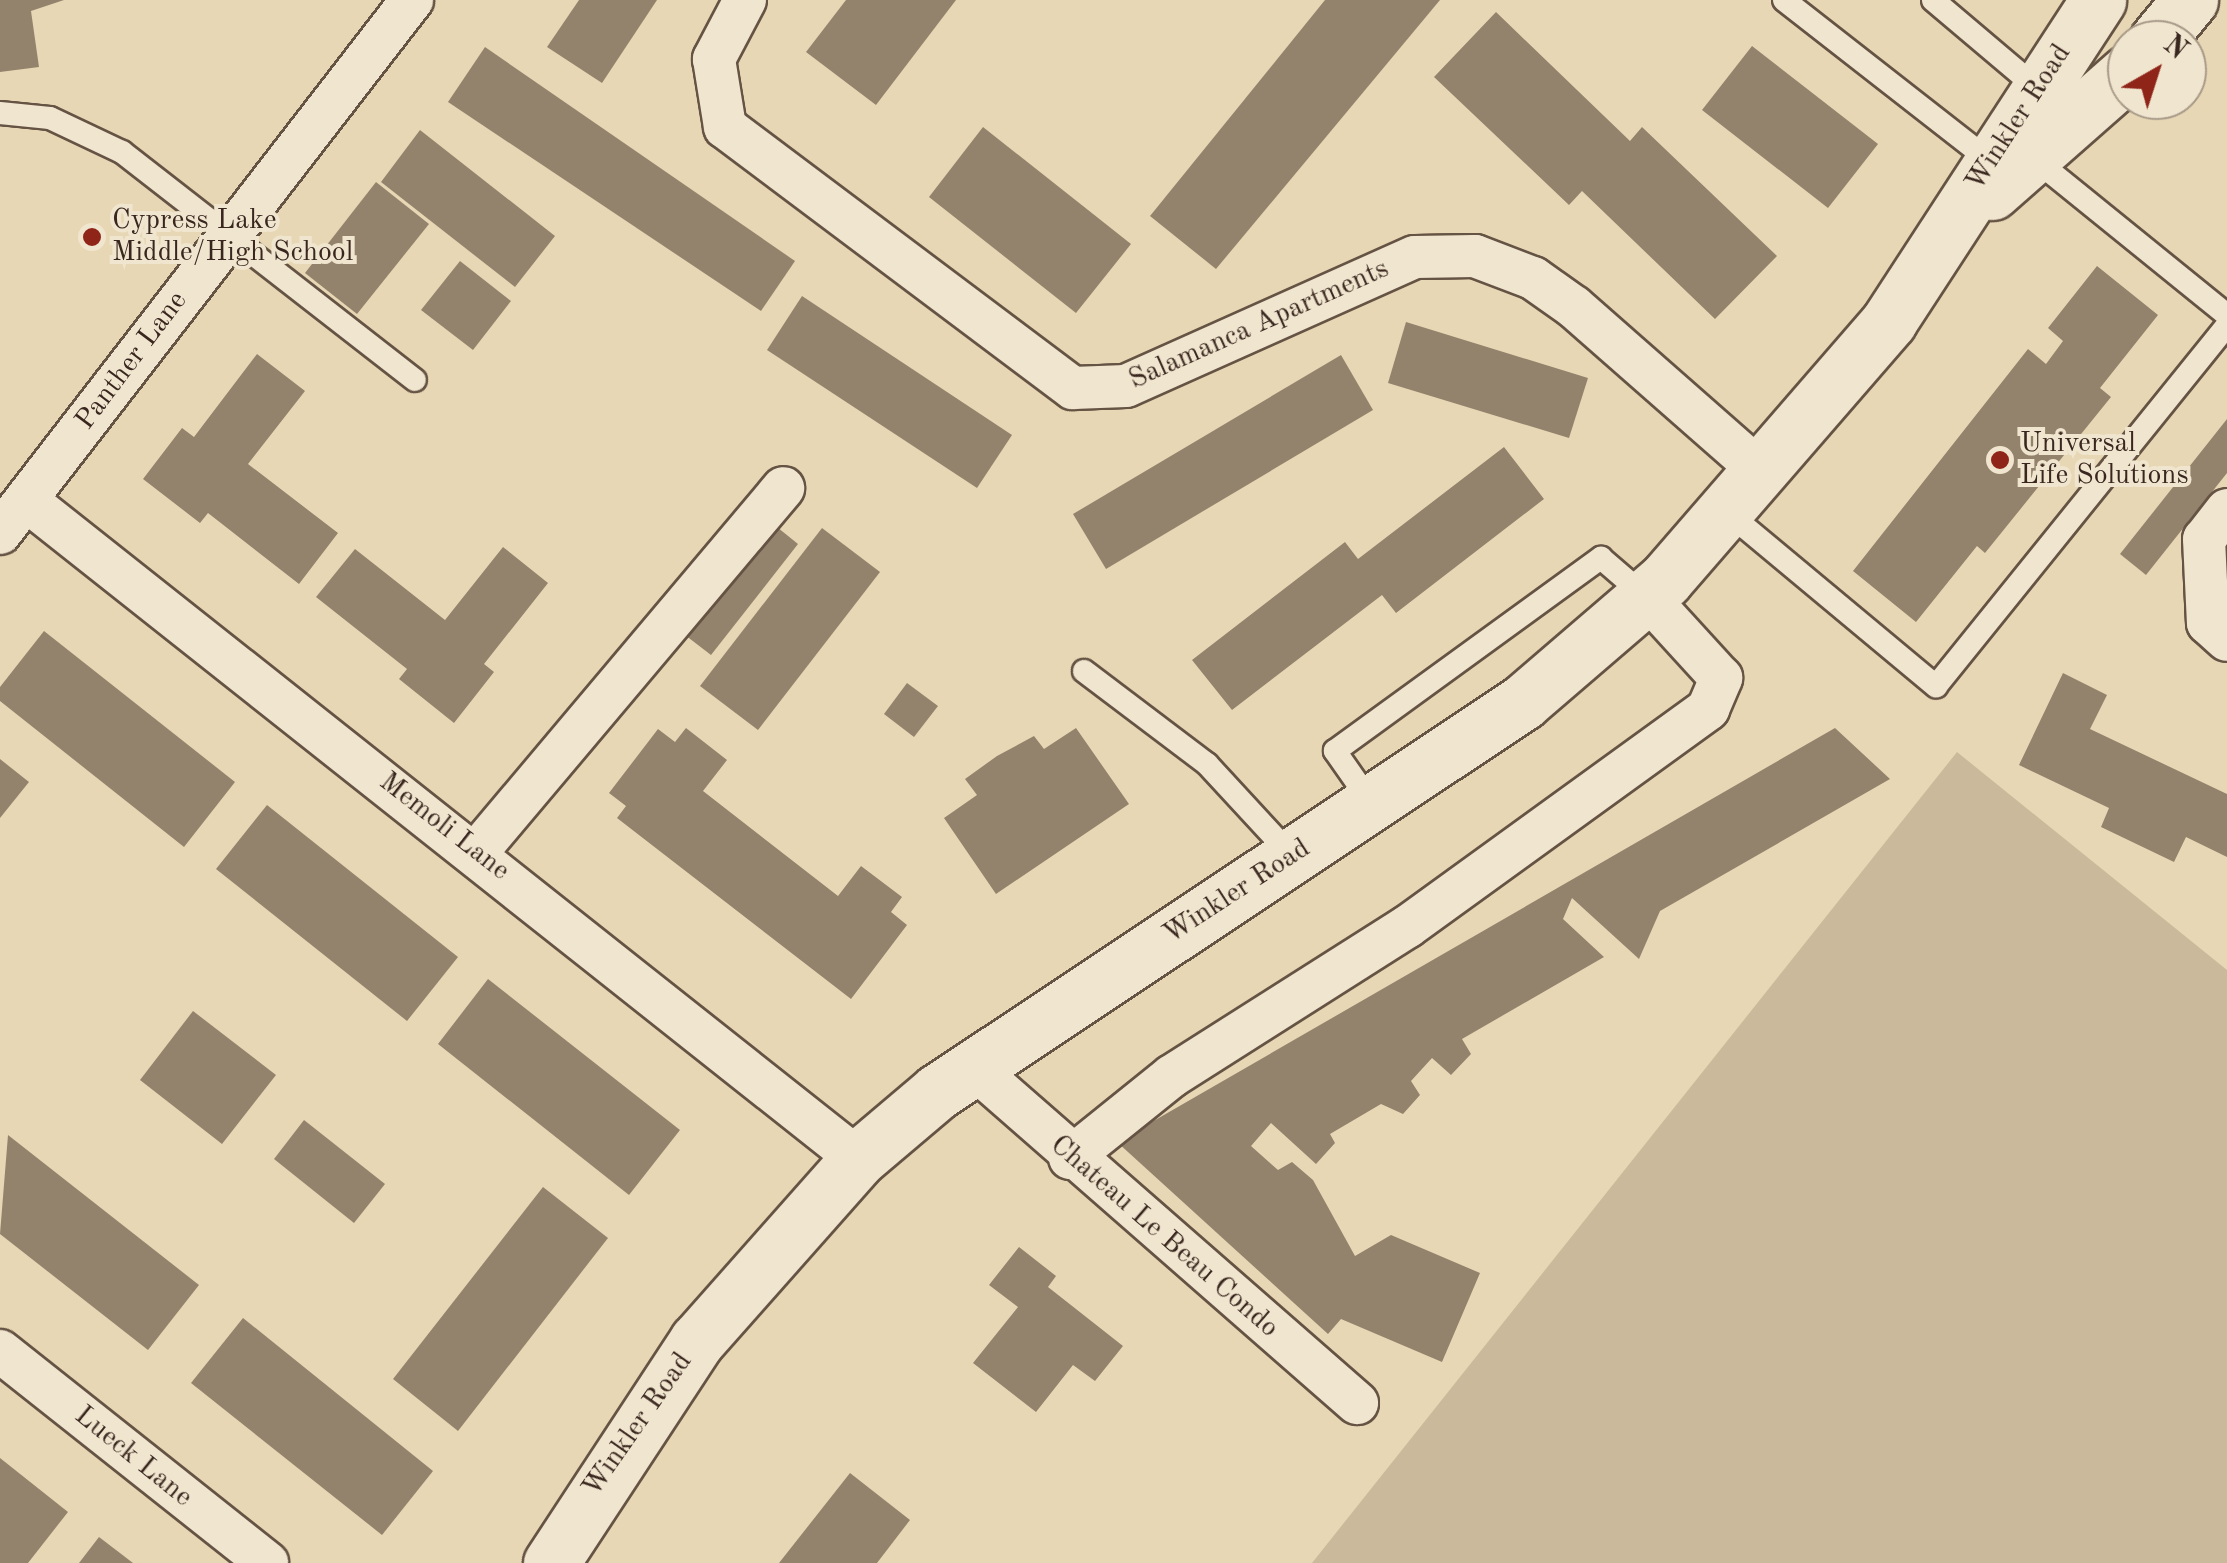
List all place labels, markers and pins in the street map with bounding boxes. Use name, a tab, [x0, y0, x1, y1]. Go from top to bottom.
place label: Cypress Lake Middle/High School	[112, 204, 353, 270]
marker: Cypress Lake Middle/High School	[81, 226, 103, 248]
place label: Universal Life Solutions	[2020, 427, 2189, 493]
marker: Universal Life Solutions	[1989, 449, 2011, 471]

